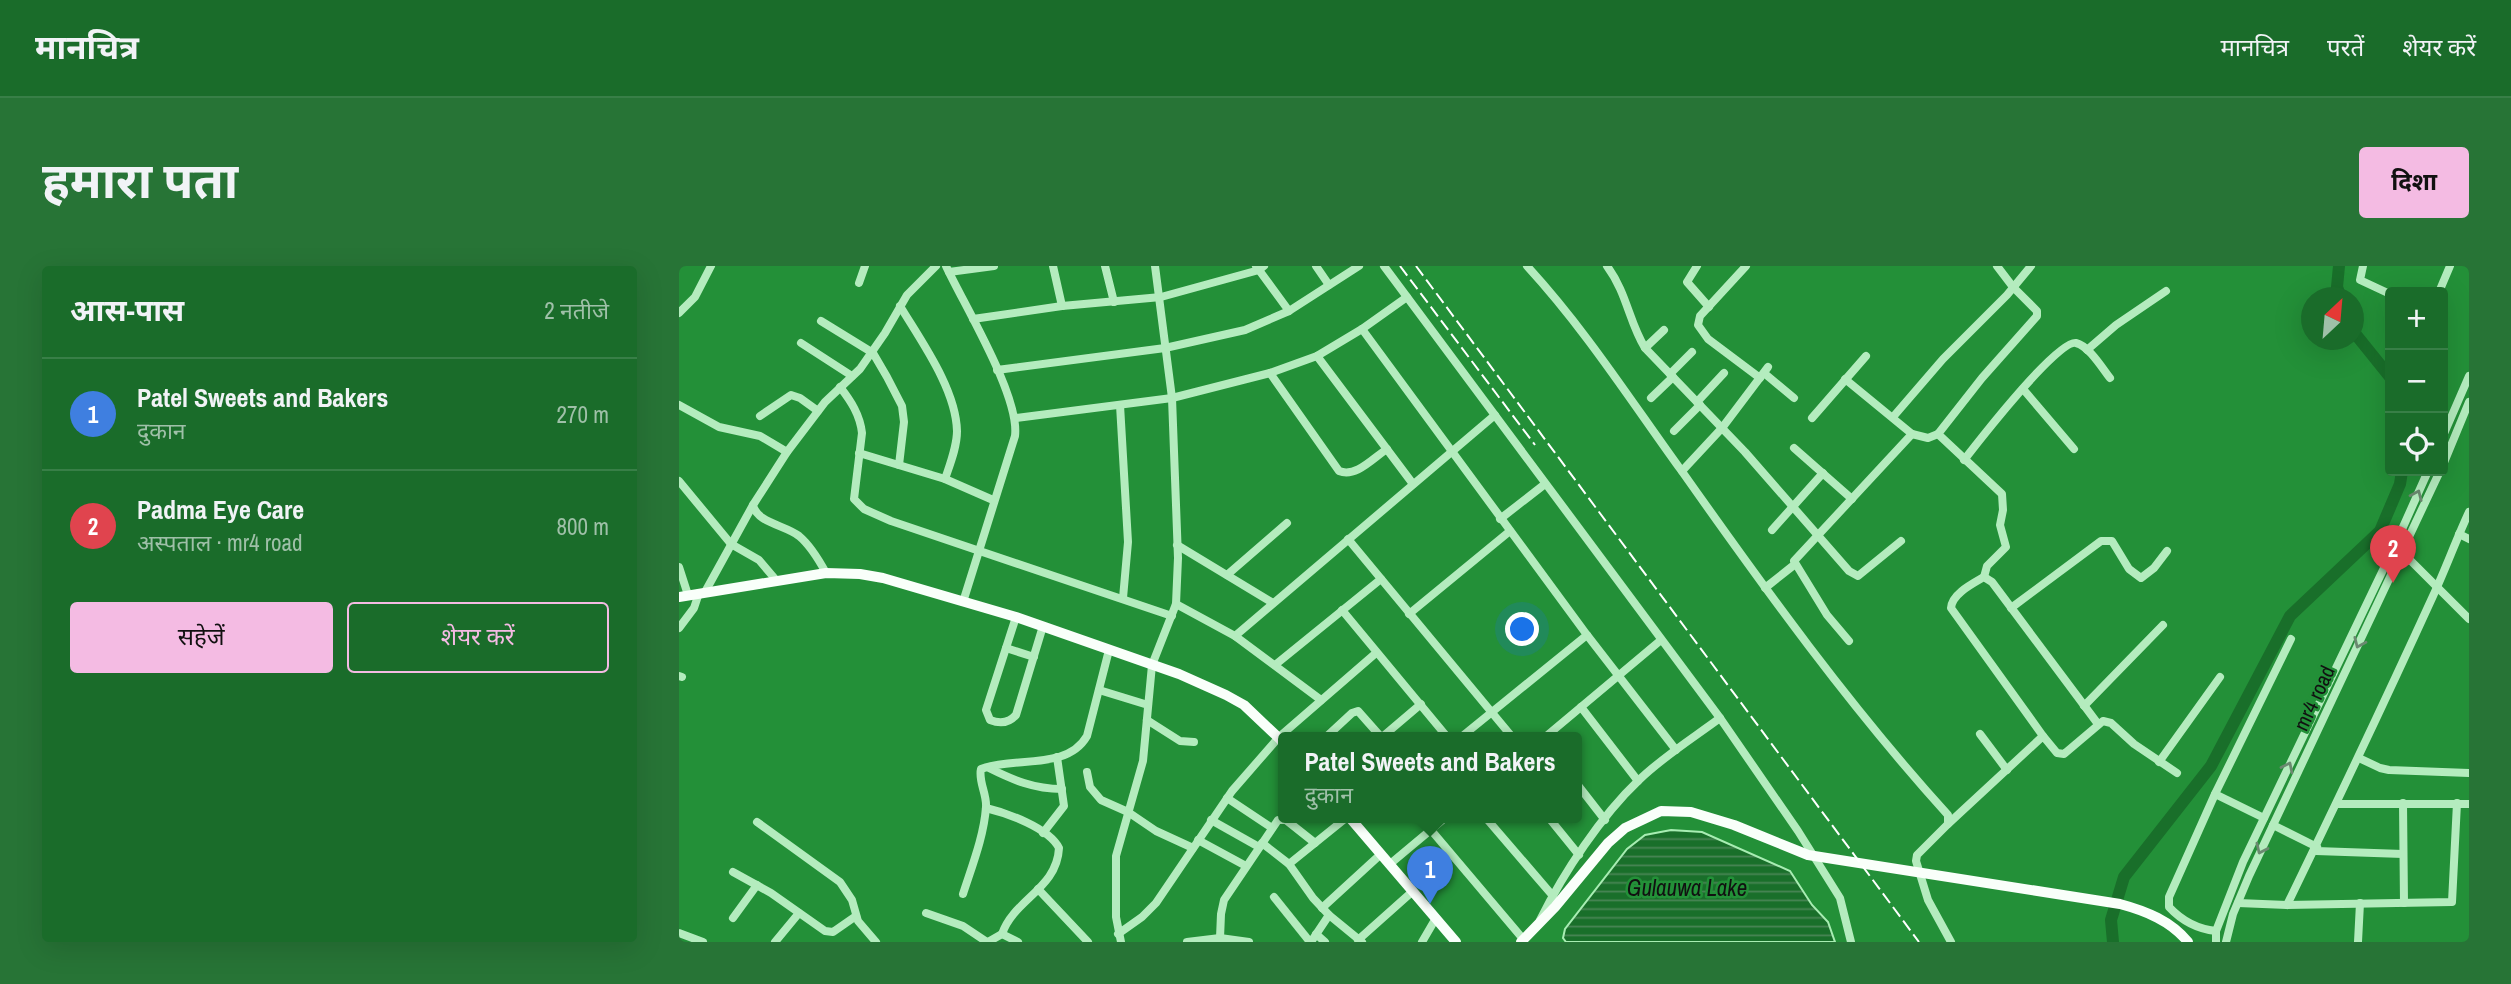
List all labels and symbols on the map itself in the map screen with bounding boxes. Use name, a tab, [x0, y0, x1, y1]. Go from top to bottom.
north arrow	[2301, 287, 2364, 350]
one-way arrow	[2409, 489, 2423, 502]
pin: 2	[2370, 525, 2416, 583]
your location	[1505, 612, 1539, 646]
one-way arrow	[2353, 636, 2367, 648]
street label: mr4 road	[2286, 661, 2342, 735]
one-way arrow	[2280, 762, 2294, 774]
one-way arrow	[2256, 842, 2270, 854]
pin: 1	[1407, 846, 1453, 904]
water label: Gulauwa Lake	[1627, 872, 1747, 903]

